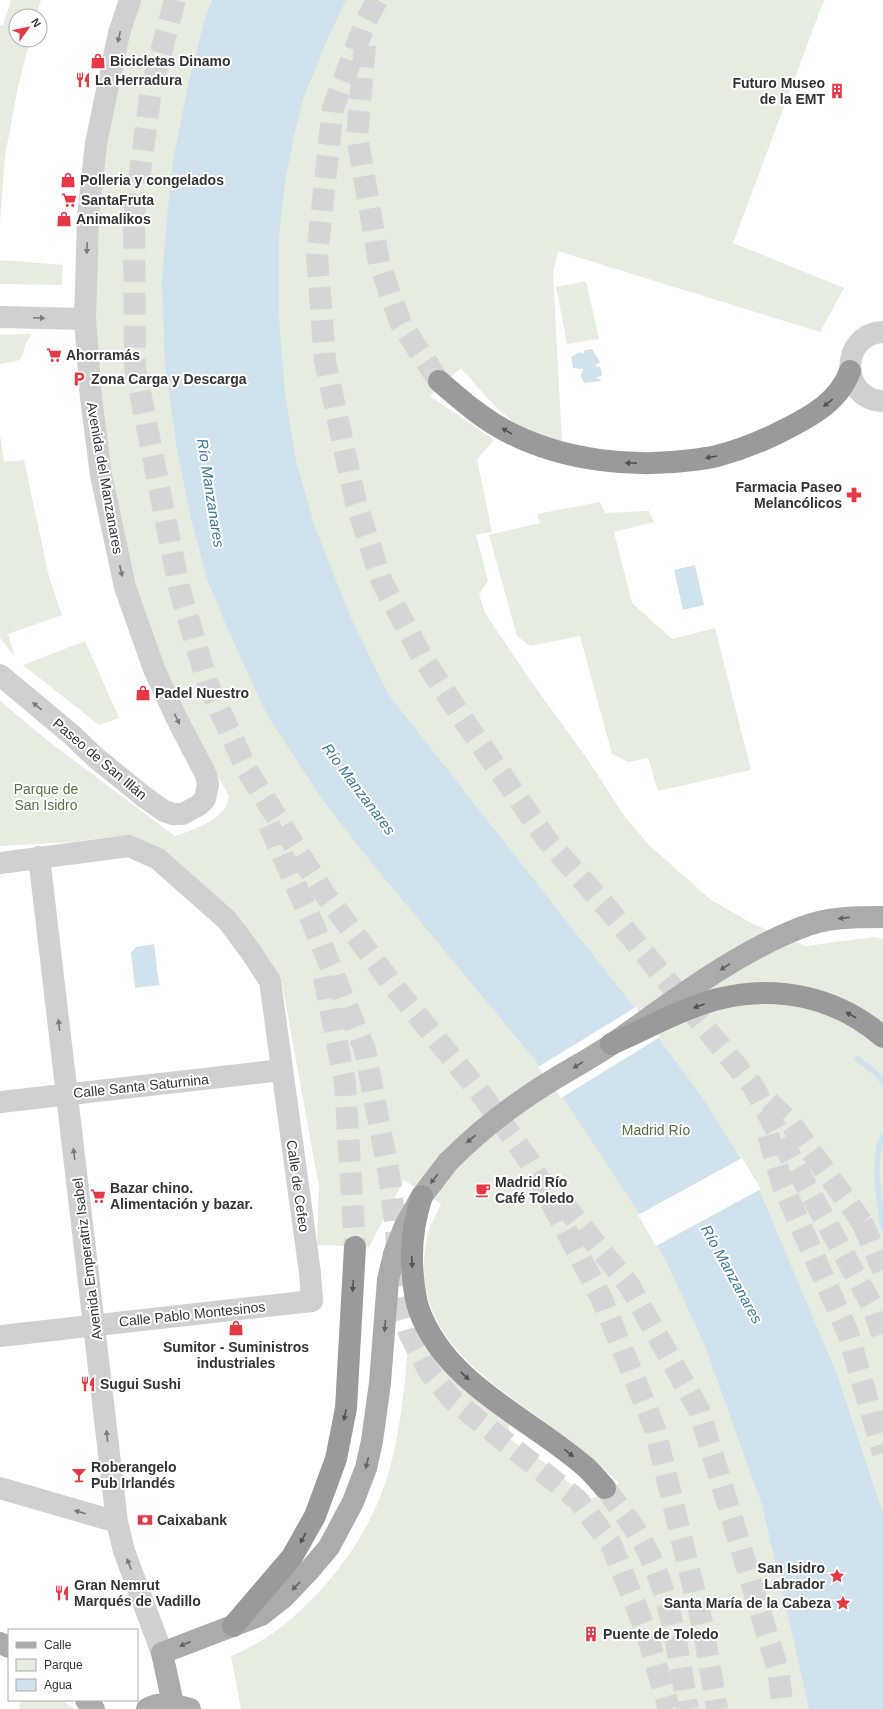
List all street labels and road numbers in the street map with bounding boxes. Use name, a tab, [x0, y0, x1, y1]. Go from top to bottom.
street label: Avenida del Manzanares	[84, 401, 126, 555]
street label: Paseo de San Illán	[50, 715, 150, 803]
street label: Calle Santa Saturnina	[72, 1071, 210, 1101]
street label: Calle de Cefeo	[284, 1139, 312, 1233]
street label: Avenida Emperatriz Isabel	[69, 1177, 105, 1341]
street label: Calle Pablo Montesinos	[118, 1298, 266, 1330]

